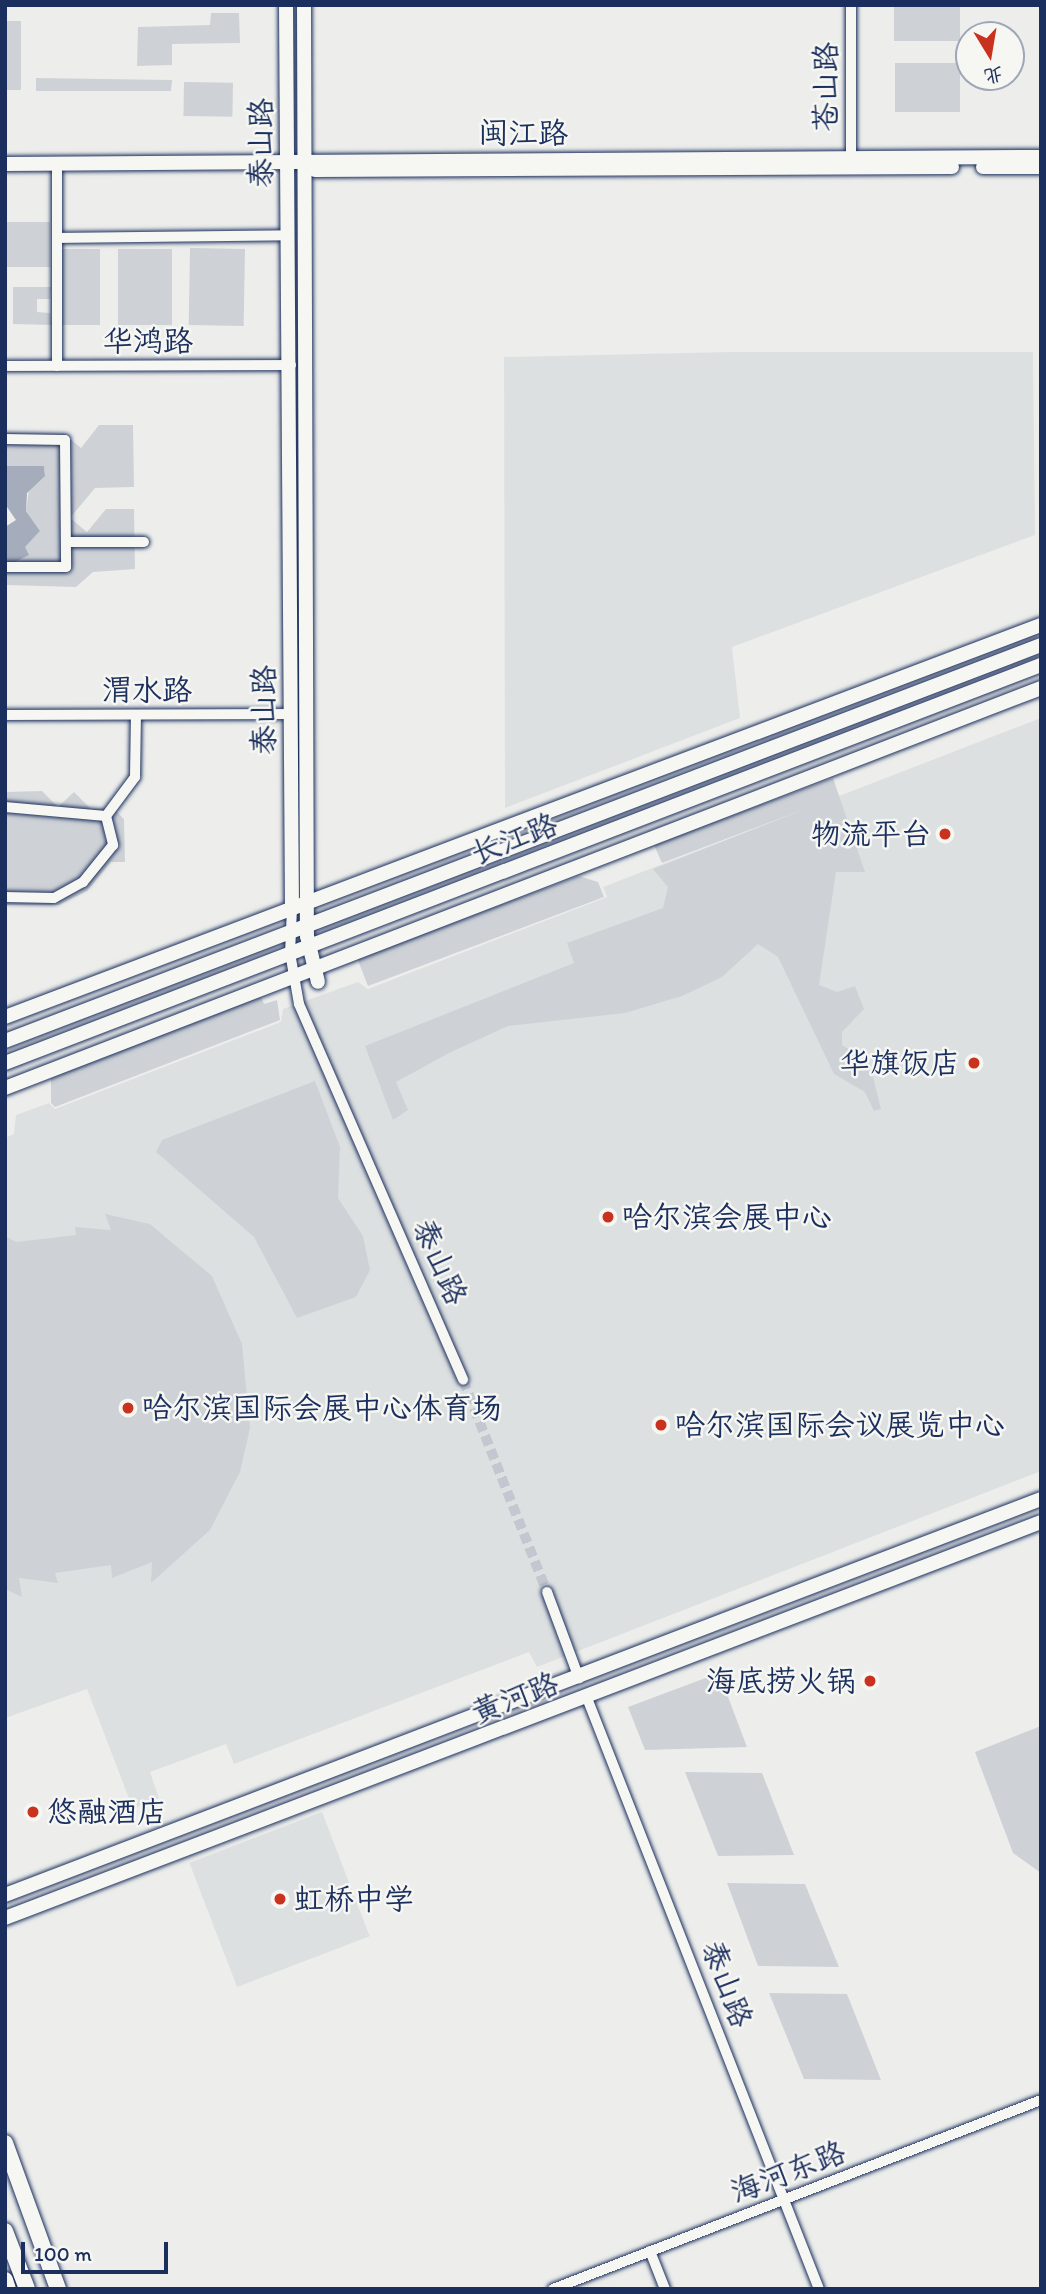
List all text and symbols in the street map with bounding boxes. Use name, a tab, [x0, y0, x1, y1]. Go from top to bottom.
north arrow	[955, 21, 1025, 91]
street label: 苍山路	[808, 42, 844, 132]
text: 北	[982, 62, 1005, 88]
street label: 泰山路	[243, 98, 279, 188]
street label: 闽江路	[478, 115, 568, 151]
street label: 华鸿路	[103, 323, 193, 359]
street label: 泰山路	[246, 665, 282, 755]
street label: 渭水路	[102, 672, 192, 708]
street label: 长江路	[466, 806, 562, 872]
place label: 物流平台	[811, 816, 931, 852]
marker: 物流平台	[937, 826, 953, 842]
place label: 华旗饭店	[840, 1045, 960, 1081]
marker: 华旗饭店	[966, 1055, 982, 1071]
place label: 哈尔滨会展中心	[622, 1199, 832, 1235]
marker: 哈尔滨会展中心	[600, 1209, 616, 1225]
street label: 泰山路	[405, 1214, 475, 1310]
place label: 哈尔滨国际会展中心体育场	[142, 1390, 502, 1426]
marker: 哈尔滨国际会展中心体育场	[120, 1400, 136, 1416]
place label: 哈尔滨国际会议展览中心	[675, 1407, 1005, 1443]
marker: 哈尔滨国际会议展览中心	[653, 1417, 669, 1433]
place label: 海底捞火锅	[706, 1663, 856, 1699]
street label: 黄河路	[467, 1665, 563, 1731]
marker: 海底捞火锅	[862, 1673, 878, 1689]
place label: 悠融酒店	[47, 1794, 167, 1830]
marker: 悠融酒店	[25, 1804, 41, 1820]
place label: 虹桥中学	[294, 1881, 414, 1917]
marker: 虹桥中学	[272, 1891, 288, 1907]
street label: 泰山路	[694, 1936, 760, 2032]
street label: 海河东路	[726, 2134, 850, 2210]
scale bar	[24, 2228, 172, 2272]
text: 100 m	[34, 2241, 92, 2266]

